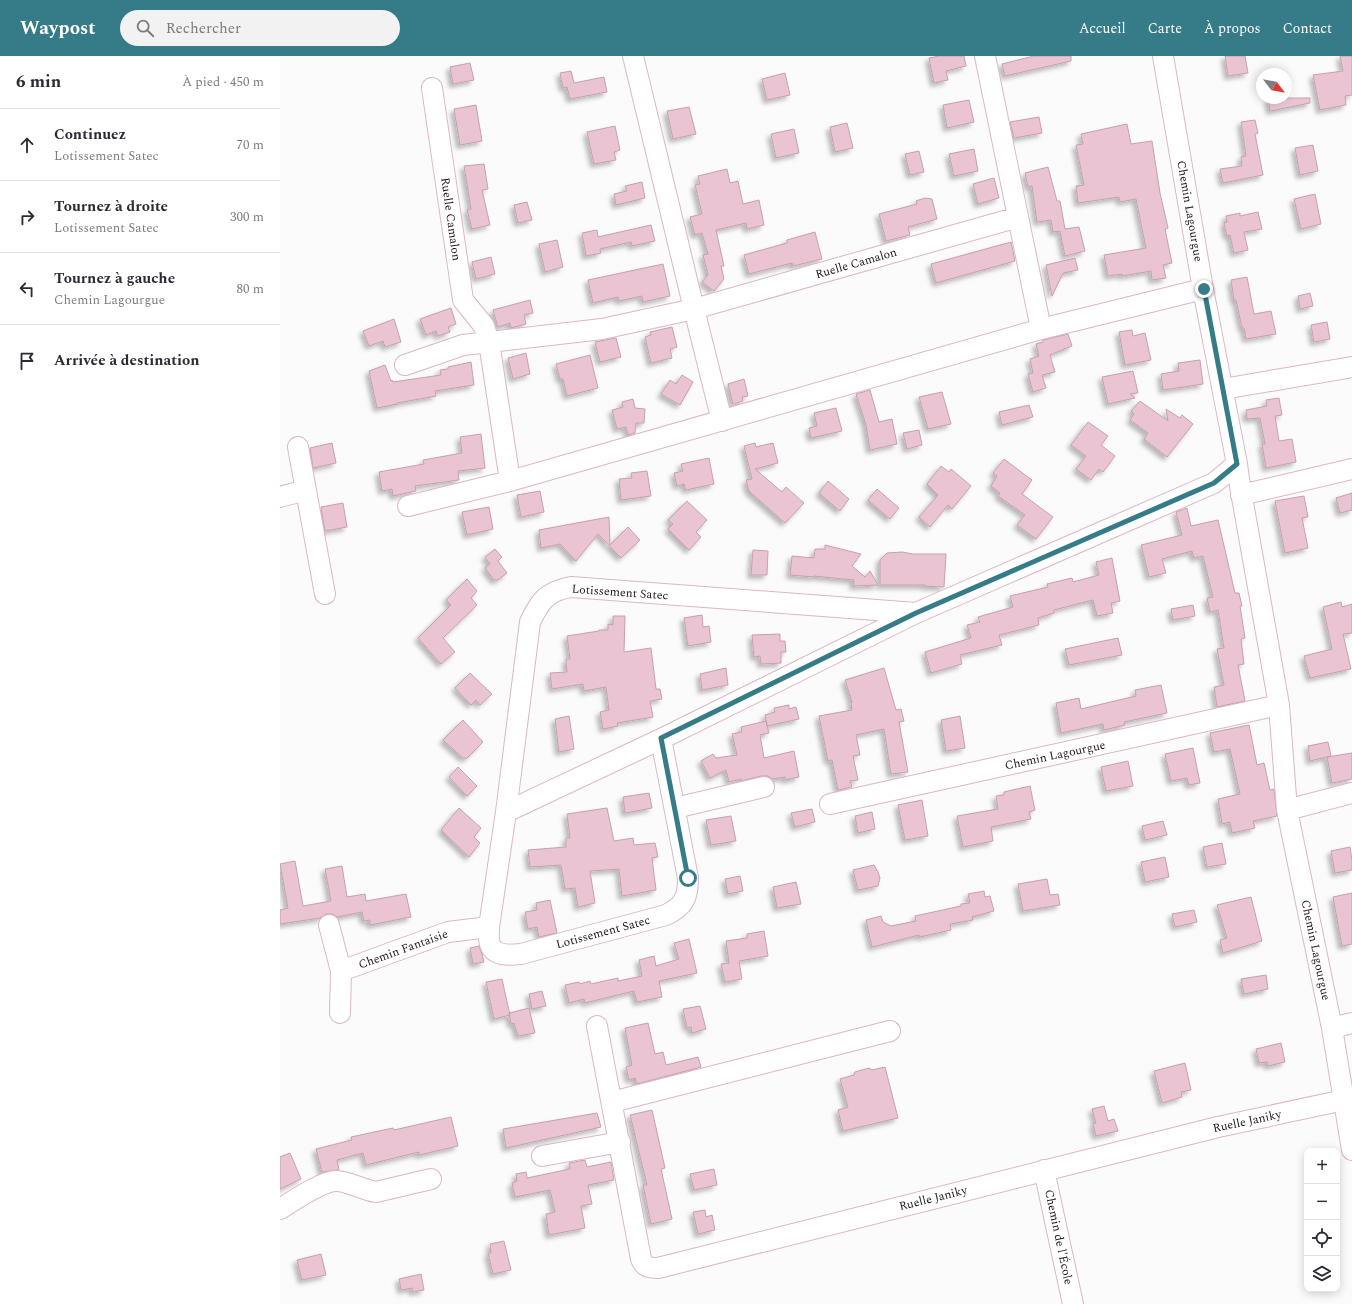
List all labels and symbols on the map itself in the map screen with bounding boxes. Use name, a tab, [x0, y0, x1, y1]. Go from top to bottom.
north arrow	[1256, 68, 1292, 104]
street label: Chemin Lagourgue	[1171, 159, 1208, 263]
street label: Ruelle Camalon	[435, 176, 466, 262]
street label: Ruelle Camalon	[813, 243, 899, 284]
route end	[1195, 280, 1213, 298]
street label: Lotissement Satec	[571, 580, 669, 605]
street label: Chemin Lagourgue	[1003, 736, 1107, 775]
route start	[679, 869, 697, 887]
street label: Chemin Lagourgue	[1296, 898, 1335, 1002]
street label: Lotissement Satec	[554, 911, 653, 954]
street label: Chemin Fantaisie	[356, 924, 451, 974]
street label: Ruelle Janiky	[1211, 1105, 1284, 1138]
street label: Ruelle Janiky	[897, 1181, 970, 1216]
street label: Chemin de l'École	[1039, 1188, 1078, 1287]

